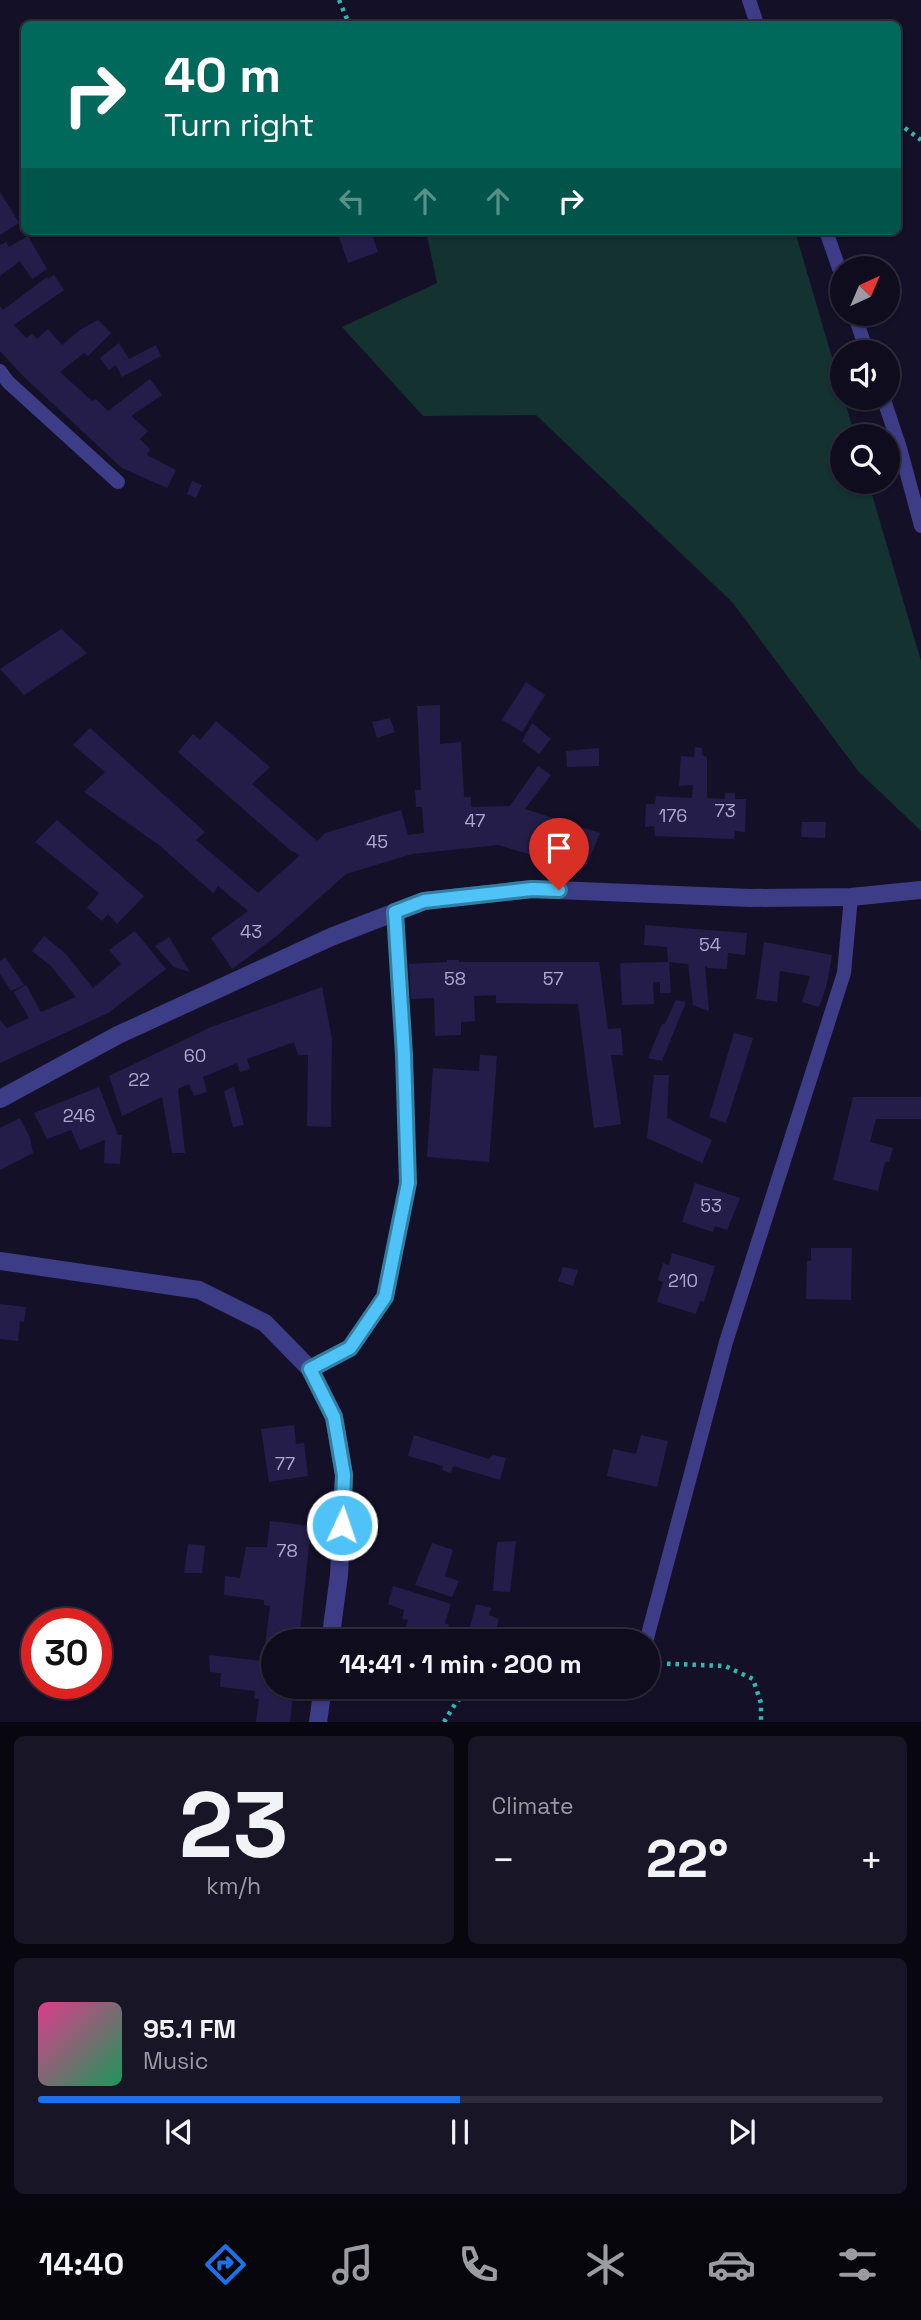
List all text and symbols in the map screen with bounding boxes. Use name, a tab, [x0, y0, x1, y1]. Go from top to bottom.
text: 40 m	[164, 44, 281, 106]
icon: right	[49, 49, 140, 140]
text: Turn right	[164, 105, 314, 145]
icon: left	[333, 182, 371, 220]
icon: ahead	[406, 182, 444, 220]
icon: ahead	[479, 182, 517, 220]
icon: right	[552, 182, 590, 220]
north arrow	[830, 256, 900, 326]
map controls	[830, 256, 900, 494]
button: sound	[830, 340, 900, 410]
button: search	[830, 424, 900, 494]
house number: 73	[714, 799, 736, 822]
house number: 176	[659, 804, 687, 827]
house number: 47	[465, 809, 485, 832]
pin	[529, 818, 589, 890]
icon: arrive	[540, 829, 578, 867]
house number: 45	[366, 830, 388, 853]
house number: 43	[240, 920, 262, 943]
house number: 54	[699, 933, 721, 956]
house number: 58	[444, 967, 466, 990]
house number: 57	[543, 967, 563, 990]
house number: 60	[184, 1044, 206, 1067]
house number: 22	[128, 1068, 150, 1091]
house number: 246	[63, 1104, 95, 1127]
house number: 53	[700, 1194, 722, 1217]
house number: 210	[668, 1269, 698, 1292]
house number: 77	[275, 1452, 295, 1475]
position arrow	[305, 1488, 379, 1562]
house number: 78	[276, 1539, 298, 1562]
speed limit sign: 30	[21, 1608, 112, 1699]
text: 14:41 · 1 min · 200 m	[339, 1647, 582, 1681]
text: 23	[179, 1767, 288, 1884]
text: Climate	[492, 1791, 574, 1821]
text: 22°	[646, 1826, 728, 1892]
text: −	[492, 1836, 515, 1884]
text: +	[859, 1836, 883, 1884]
text: km/h	[206, 1871, 261, 1901]
text: 95.1 FM	[143, 2012, 236, 2046]
text: Music	[143, 2046, 208, 2076]
icon: previous	[160, 2113, 198, 2151]
icon: pause	[441, 2113, 479, 2151]
icon: next	[723, 2113, 761, 2151]
icon: directions	[201, 2240, 250, 2289]
icon: music	[328, 2240, 377, 2289]
icon: phone	[454, 2240, 503, 2289]
icon: climate	[581, 2240, 630, 2289]
icon: car	[707, 2240, 756, 2289]
icon: filters	[833, 2240, 882, 2289]
text: 14:40	[39, 2244, 124, 2284]

